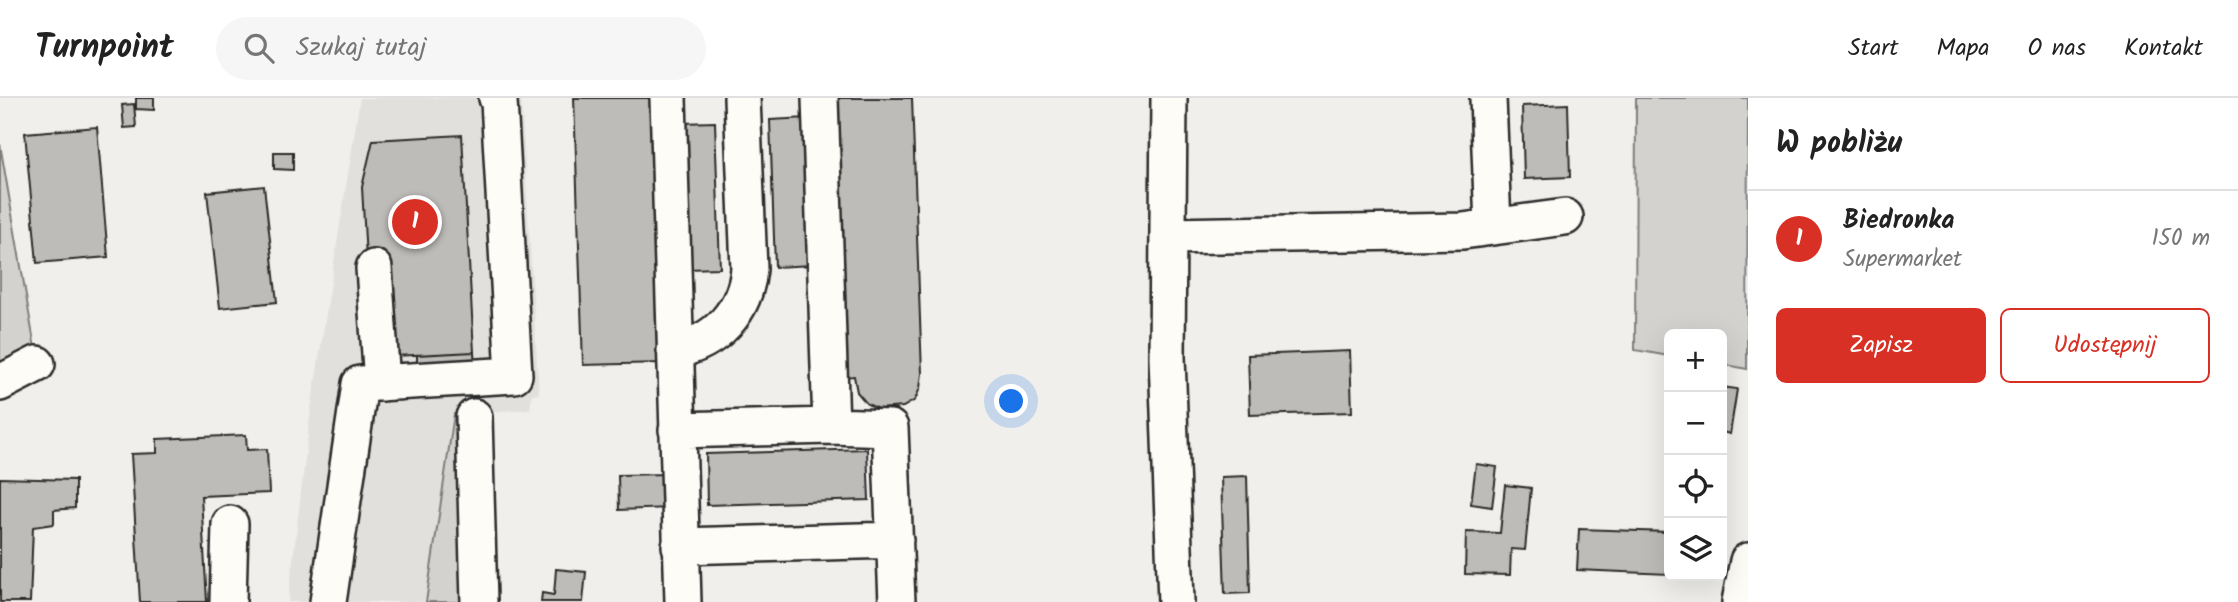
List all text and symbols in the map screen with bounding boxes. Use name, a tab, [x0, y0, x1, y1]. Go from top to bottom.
search box	[216, 17, 706, 80]
text: Turnpoint	[35, 22, 174, 75]
text: Szukaj tutaj	[296, 27, 426, 69]
icon: search	[240, 29, 278, 67]
text: Start	[1848, 29, 1899, 68]
text: Mapa	[1937, 29, 1989, 68]
text: O nas	[2027, 29, 2086, 68]
text: Kontakt	[2124, 29, 2203, 68]
text: W pobliżu	[1776, 120, 1902, 168]
pin: 1	[392, 196, 438, 248]
text: Biedronka	[1843, 200, 1954, 242]
text: 1	[1796, 221, 1802, 257]
text: 150 m	[2151, 221, 2210, 257]
text: Supermarket	[1843, 242, 1962, 278]
button: Zapisz	[1776, 308, 1986, 383]
button: Udostępnij	[2000, 308, 2210, 383]
map controls	[1664, 329, 1727, 581]
button: +	[1664, 329, 1727, 392]
your location	[994, 384, 1028, 418]
button: −	[1664, 392, 1727, 455]
button: locate	[1664, 455, 1727, 518]
button: layers	[1664, 518, 1727, 581]

